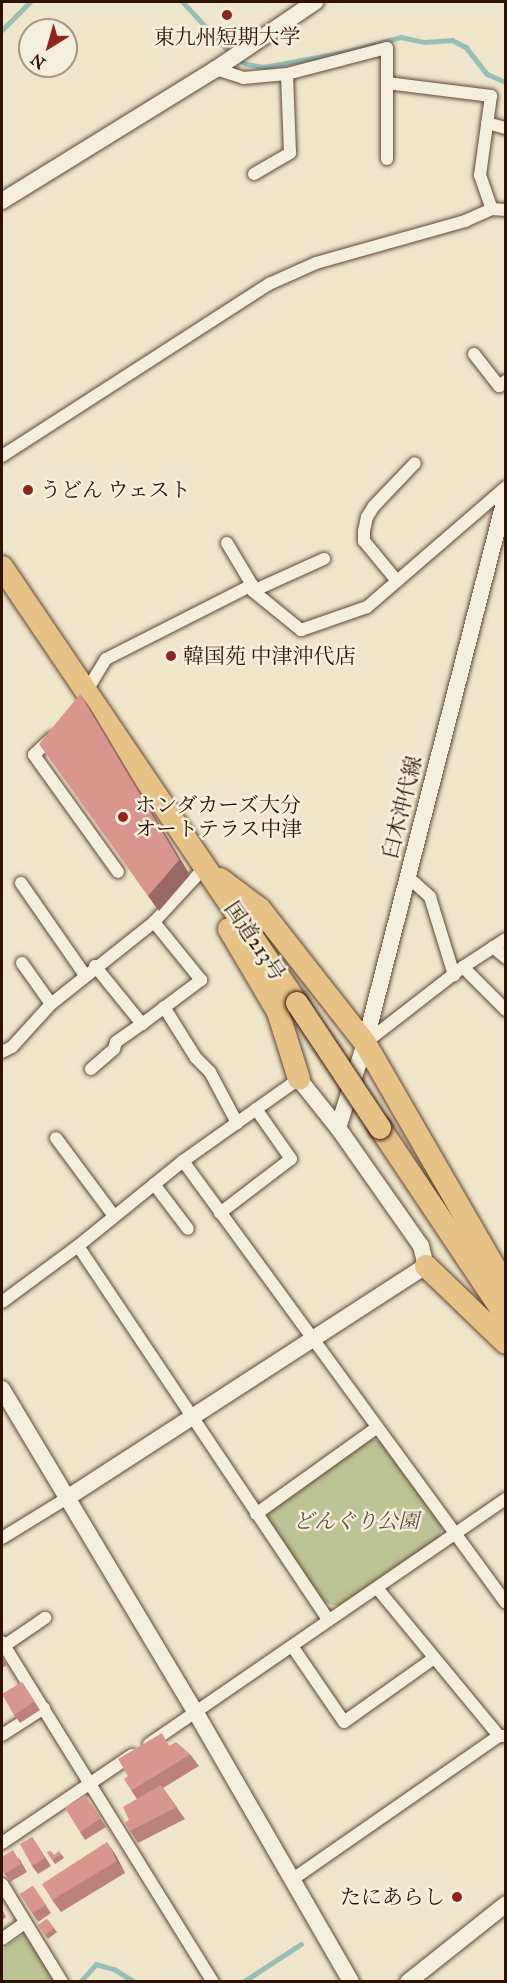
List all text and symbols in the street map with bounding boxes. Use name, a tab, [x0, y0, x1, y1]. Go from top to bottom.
marker: 東九州短期大学	[220, 8, 234, 22]
north arrow	[18, 18, 78, 78]
place label: 東九州短期大学	[154, 24, 300, 50]
text: N	[27, 50, 49, 73]
place label: うどん ウェスト	[40, 477, 192, 503]
marker: うどん ウェスト	[21, 483, 35, 497]
place label: 韓国苑 中津沖代店	[183, 643, 356, 669]
marker: 韓国苑 中津沖代店	[164, 649, 178, 663]
street label: 臼木沖代線	[377, 753, 427, 861]
place label: ホンダカーズ大分 オートテラス中津	[135, 792, 303, 842]
marker: ホンダカーズ大分 オートテラス中津	[116, 810, 130, 824]
street label: 国道213号	[219, 897, 291, 985]
park label: どんぐり公園	[293, 1508, 419, 1534]
place label: たにあらし	[340, 1884, 445, 1910]
marker: たにあらし	[450, 1890, 464, 1904]

